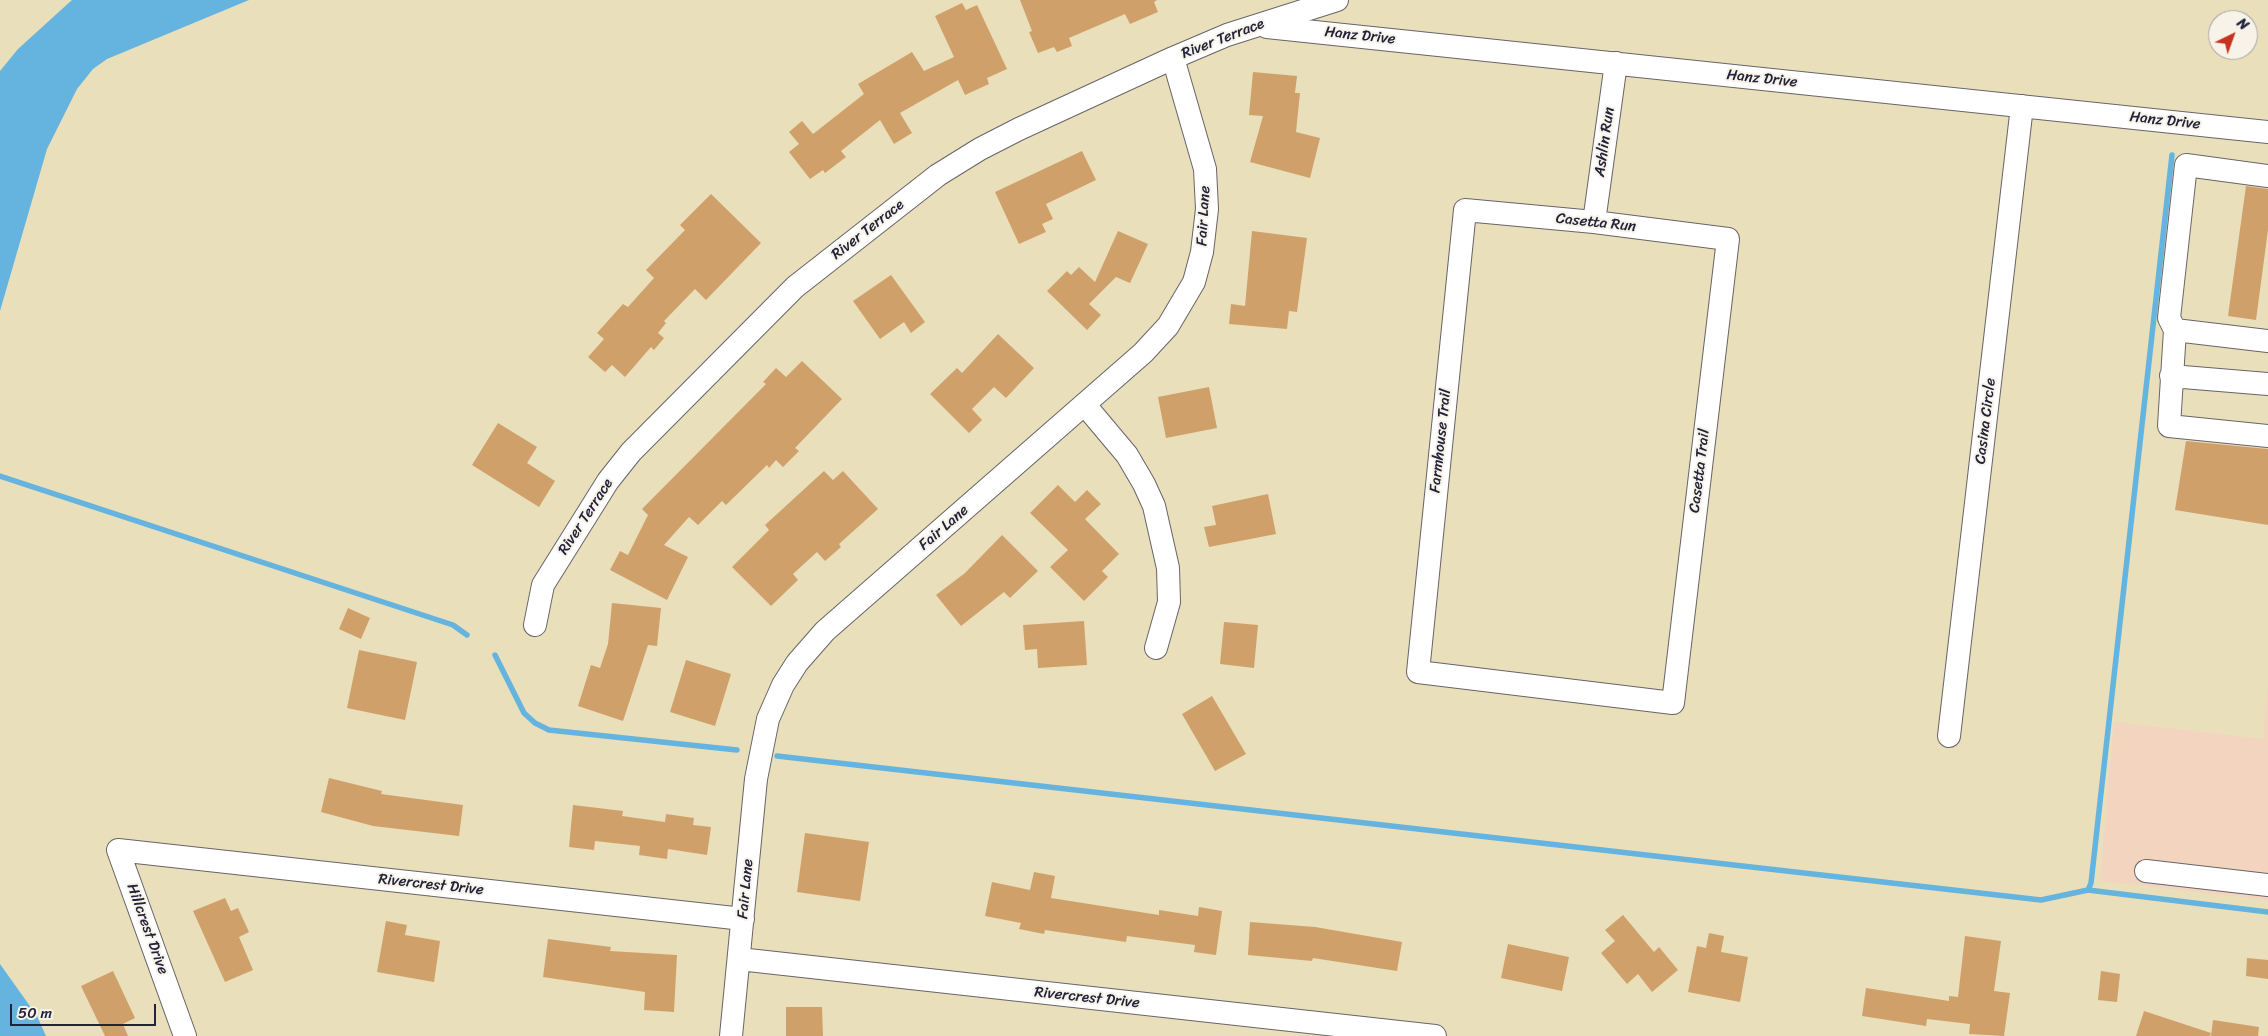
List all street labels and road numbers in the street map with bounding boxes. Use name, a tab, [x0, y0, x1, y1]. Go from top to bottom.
street label: River Terrace	[1179, 15, 1267, 63]
street label: Hanz Drive	[1324, 23, 1396, 49]
street label: Hanz Drive	[1726, 66, 1798, 92]
street label: Ashlin Run	[1591, 106, 1619, 178]
street label: Hanz Drive	[2129, 108, 2201, 134]
street label: Fair Lane	[1193, 185, 1215, 247]
street label: River Terrace	[828, 196, 908, 264]
street label: Casetta Run	[1555, 210, 1637, 236]
street label: Casina Circle	[1972, 377, 2000, 465]
street label: Farmhouse Trail	[1427, 388, 1455, 494]
street label: Casetta Trail	[1686, 428, 1714, 514]
street label: River Terrace	[555, 476, 617, 558]
street label: Fair Lane	[915, 501, 973, 555]
street label: Fair Lane	[734, 858, 758, 920]
street label: Rivercrest Drive	[377, 871, 485, 899]
street label: Hillcrest Drive	[122, 881, 172, 977]
street label: Rivercrest Drive	[1033, 984, 1141, 1012]

